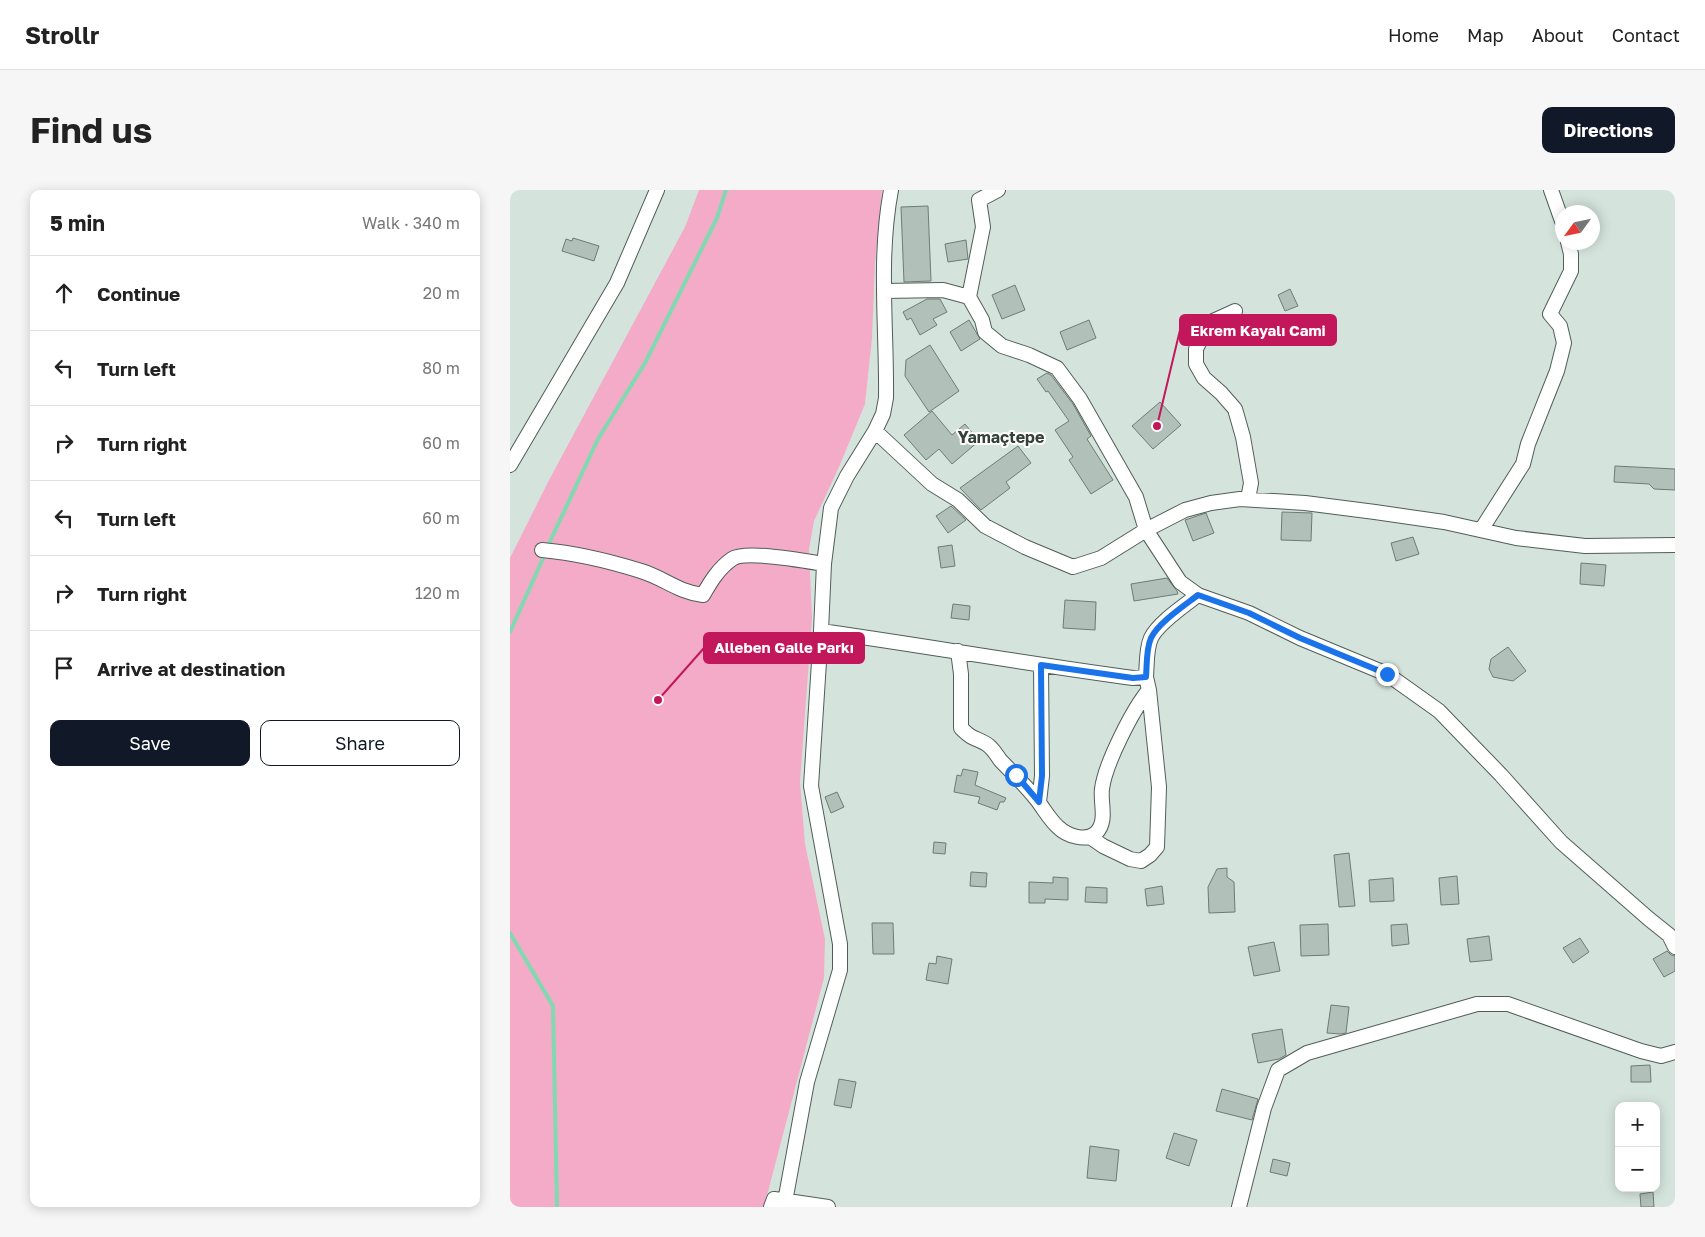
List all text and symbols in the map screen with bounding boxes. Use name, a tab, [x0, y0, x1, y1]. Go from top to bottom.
text: Strollr	[25, 20, 99, 49]
text: Home	[1388, 24, 1439, 46]
text: Map	[1467, 24, 1504, 46]
text: About	[1532, 24, 1584, 46]
text: Contact	[1612, 24, 1680, 46]
button: Directions	[1542, 107, 1675, 153]
text: Find us	[30, 109, 152, 151]
north arrow	[1555, 205, 1600, 250]
text: 5 min	[50, 210, 105, 236]
text: Walk · 340 m	[362, 213, 460, 233]
icon: ahead	[50, 279, 78, 307]
text: Continue	[97, 282, 180, 305]
text: 20 m	[423, 283, 460, 303]
callout: Ekrem Kayalı Cami	[1180, 315, 1336, 345]
text: Ekrem Kayalı Cami	[1190, 321, 1326, 339]
icon: left	[50, 354, 78, 382]
text: Turn left	[97, 357, 176, 380]
text: 80 m	[422, 358, 460, 378]
district label: Yamaçtepe	[958, 427, 1044, 447]
icon: right	[50, 429, 78, 457]
text: Turn right	[97, 432, 187, 455]
text: 60 m	[422, 433, 460, 453]
icon: left	[50, 504, 78, 532]
text: Turn left	[97, 507, 176, 530]
text: 60 m	[422, 508, 460, 528]
icon: right	[50, 579, 78, 607]
text: Turn right	[97, 582, 187, 605]
text: 120 m	[415, 583, 460, 603]
callout: Alleben Galle Parkı	[704, 633, 864, 663]
text: Alleben Galle Parkı	[714, 638, 854, 656]
icon: arrive	[50, 654, 78, 682]
text: Arrive at destination	[97, 657, 285, 680]
route end	[1376, 663, 1399, 686]
button: Save	[50, 720, 250, 766]
button: Share	[260, 720, 460, 766]
route start	[1005, 764, 1028, 787]
map controls	[1615, 1102, 1660, 1192]
button: +	[1615, 1102, 1660, 1147]
button: −	[1615, 1147, 1660, 1192]

